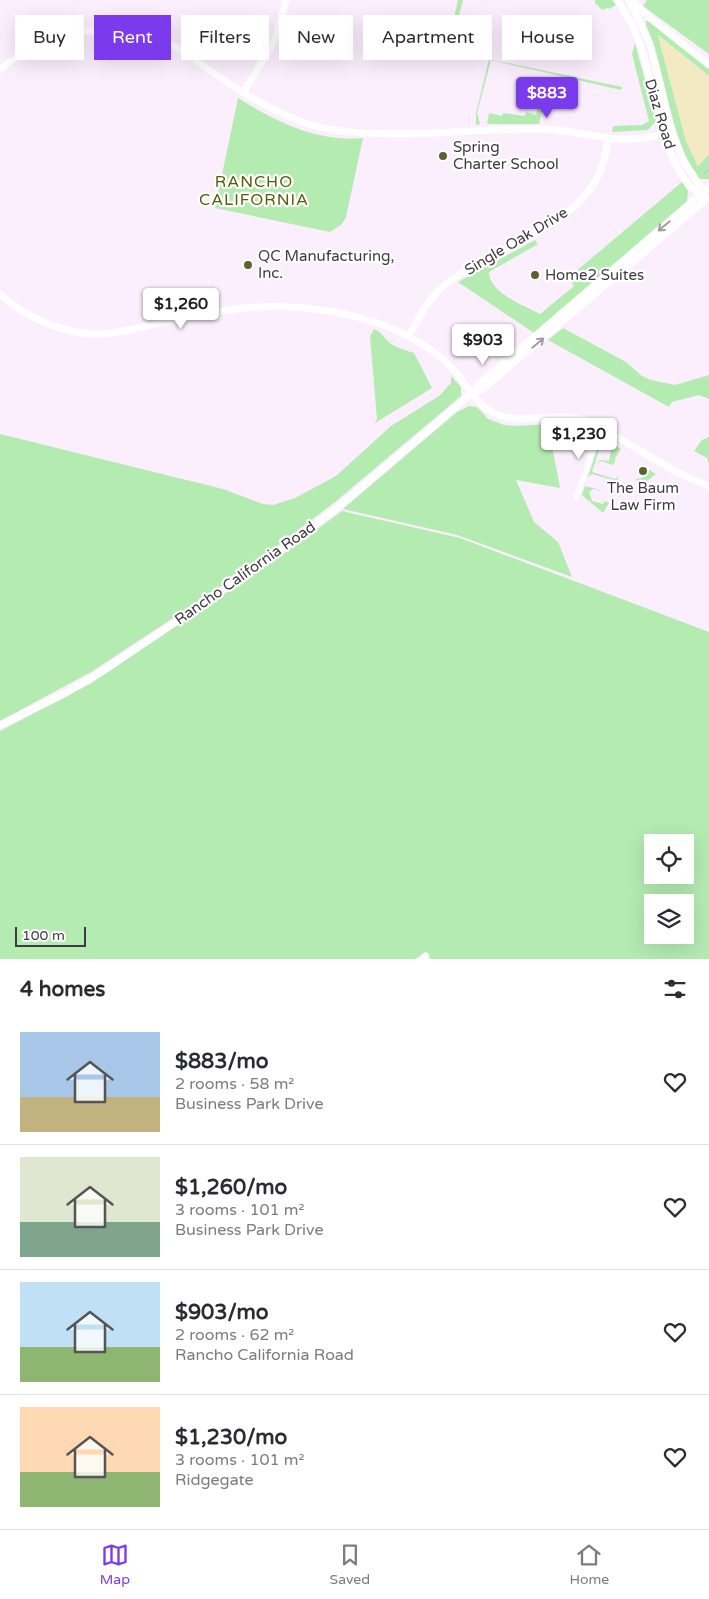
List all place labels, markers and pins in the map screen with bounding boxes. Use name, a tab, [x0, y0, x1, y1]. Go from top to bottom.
pin: $883	[517, 76, 577, 119]
place label: Spring Charter School	[453, 138, 559, 173]
marker: Spring Charter School	[437, 150, 449, 162]
place label: QC Manufacturing, Inc.	[258, 247, 394, 282]
marker: QC Manufacturing, Inc.	[242, 259, 254, 271]
place label: Home2 Suites	[545, 266, 644, 284]
marker: Home2 Suites	[529, 269, 541, 281]
pin: $1,260	[140, 288, 222, 330]
pin: $903	[453, 324, 513, 366]
pin: $1,230	[538, 418, 620, 460]
marker: The Baum Law Firm	[637, 465, 649, 477]
place label: The Baum Law Firm	[607, 479, 679, 514]

